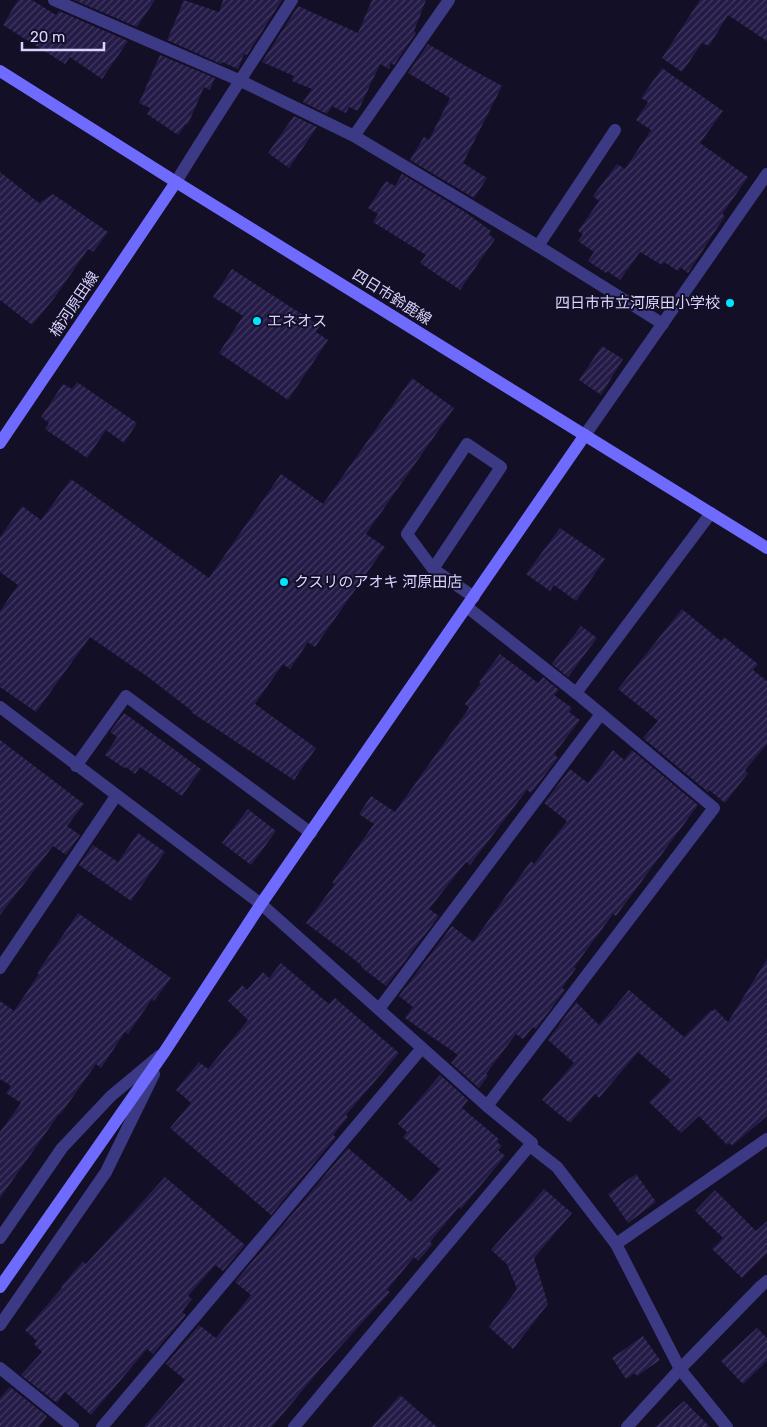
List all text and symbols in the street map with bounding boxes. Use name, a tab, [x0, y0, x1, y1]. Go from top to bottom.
scale bar	[22, 20, 105, 52]
text: 20 m	[30, 28, 65, 46]
street label: 四日市鈴鹿線	[349, 266, 435, 328]
street label: 楠河原田線	[46, 268, 102, 340]
place label: 四日市市立河原田小学校	[555, 294, 720, 312]
marker: 四日市市立河原田小学校	[724, 297, 736, 309]
place label: エネオス	[267, 312, 327, 330]
marker: エネオス	[251, 315, 263, 327]
place label: クスリのアオキ 河原田店	[294, 573, 462, 591]
marker: クスリのアオキ 河原田店	[278, 576, 290, 588]

